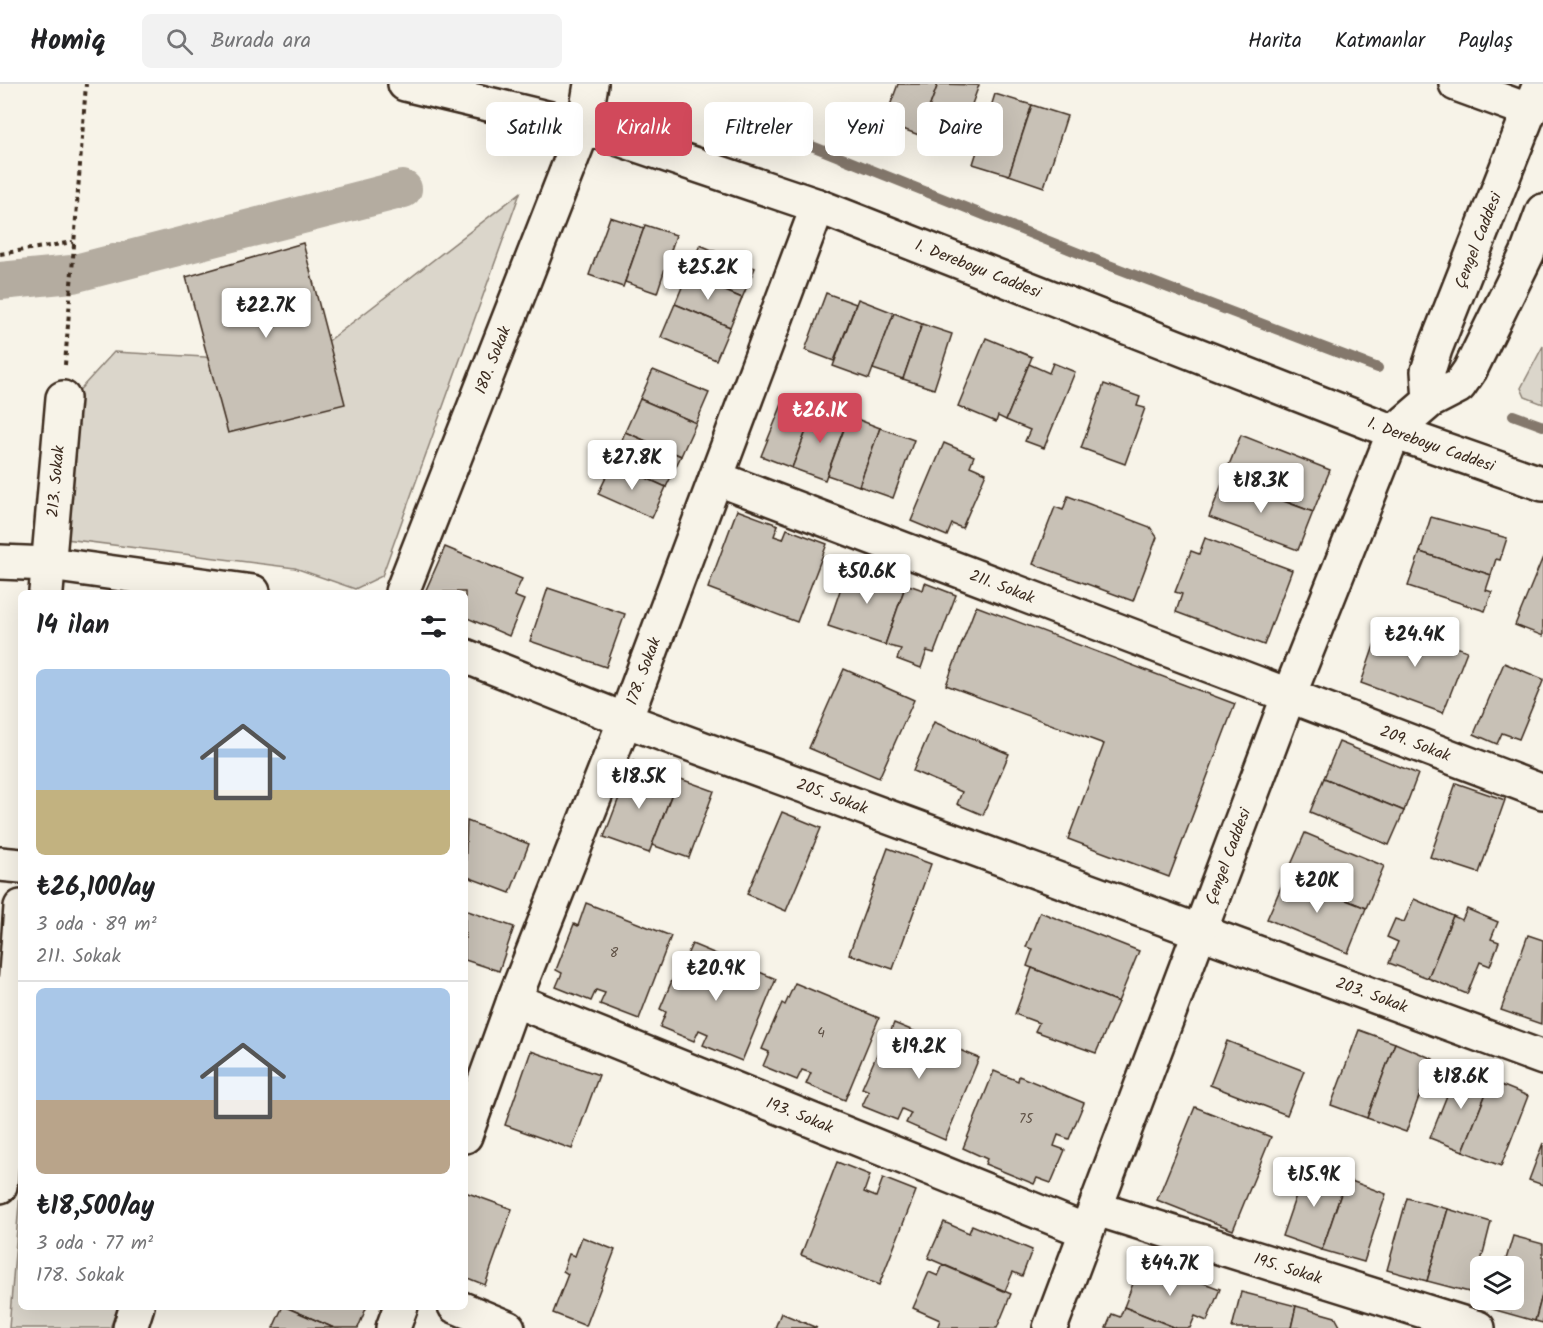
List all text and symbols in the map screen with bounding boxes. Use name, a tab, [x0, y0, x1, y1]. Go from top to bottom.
search box	[142, 14, 562, 68]
text: Homiq	[30, 19, 106, 64]
text: Burada ara	[211, 24, 311, 59]
icon: search	[163, 25, 196, 58]
text: Harita	[1248, 25, 1302, 58]
text: Katmanlar	[1335, 25, 1425, 58]
text: Paylaş	[1458, 25, 1513, 58]
chip: Satılık	[486, 102, 583, 156]
chip: Kiralık	[595, 102, 692, 156]
chip: Filtreler	[704, 102, 813, 156]
chip: Yeni	[825, 102, 905, 156]
chip: Daire	[917, 102, 1003, 156]
street label: Çengel Caddesi	[1448, 187, 1509, 292]
street label: 1. Dereboyu Caddesi	[911, 233, 1046, 305]
pin: ₺25.2K	[659, 250, 757, 301]
text: ₺25.2K	[677, 253, 739, 285]
pin: ₺22.7K	[217, 288, 315, 339]
text: ₺22.7K	[236, 291, 296, 323]
street label: 180. Sokak	[468, 322, 518, 398]
pin: ₺26.1K	[771, 393, 869, 444]
text: ₺26.1K	[792, 396, 848, 428]
street label: 1. Dereboyu Caddesi	[1364, 410, 1499, 479]
pin: ₺27.8K	[583, 440, 681, 491]
text: ₺27.8K	[602, 443, 662, 475]
street label: 213. Sokak	[40, 444, 71, 518]
pin: ₺18.3K	[1212, 463, 1310, 514]
text: ₺18.3K	[1233, 466, 1289, 498]
pin: ₺50.6K	[818, 554, 916, 605]
text: ₺50.6K	[837, 557, 897, 589]
street label: 211. Sokak	[966, 563, 1039, 611]
text: 14 ilan	[36, 605, 109, 647]
icon: filters	[417, 610, 450, 643]
pin: ₺24.4K	[1366, 617, 1464, 668]
text: ₺24.4K	[1384, 620, 1446, 652]
street label: 178. Sokak	[619, 633, 668, 709]
icon: home	[189, 708, 297, 816]
street label: 209. Sokak	[1376, 719, 1455, 768]
pin: ₺18.5K	[590, 759, 688, 810]
text: ₺18.5K	[611, 762, 667, 794]
street label: 205. Sokak	[793, 772, 872, 821]
street label: Çengel Caddesi	[1198, 803, 1258, 908]
pin: ₺20K	[1281, 863, 1353, 914]
text: ₺20K	[1295, 866, 1340, 898]
text: ₺26,100/ay	[36, 867, 155, 909]
text: 3 oda · 89 m²	[36, 909, 157, 941]
text: 211. Sokak	[36, 941, 121, 973]
house number: 8	[610, 942, 619, 964]
pin: ₺20.9K	[667, 951, 765, 1002]
text: ₺20.9K	[686, 954, 746, 986]
street label: 203. Sokak	[1332, 970, 1412, 1020]
house number: 4	[817, 1022, 825, 1044]
icon: home	[189, 1027, 297, 1135]
pin: ₺19.2K	[870, 1029, 968, 1080]
text: ₺19.2K	[891, 1032, 947, 1064]
pin: ₺18.6K	[1412, 1059, 1510, 1110]
text: ₺18.6K	[1433, 1062, 1489, 1094]
street label: 193. Sokak	[762, 1091, 837, 1140]
house number: 75	[1019, 1108, 1034, 1130]
pin: ₺15.9K	[1265, 1157, 1363, 1208]
text: ₺15.9K	[1287, 1160, 1341, 1192]
text: ₺18,500/ay	[36, 1186, 154, 1228]
text: 3 oda · 77 m²	[36, 1228, 153, 1260]
pin: ₺44.7K	[1121, 1246, 1219, 1297]
street label: 195. Sokak	[1251, 1246, 1325, 1291]
text: ₺44.7K	[1140, 1249, 1200, 1281]
map controls	[1470, 1256, 1524, 1310]
button: layers	[1470, 1256, 1524, 1310]
text: 178. Sokak	[36, 1260, 124, 1292]

